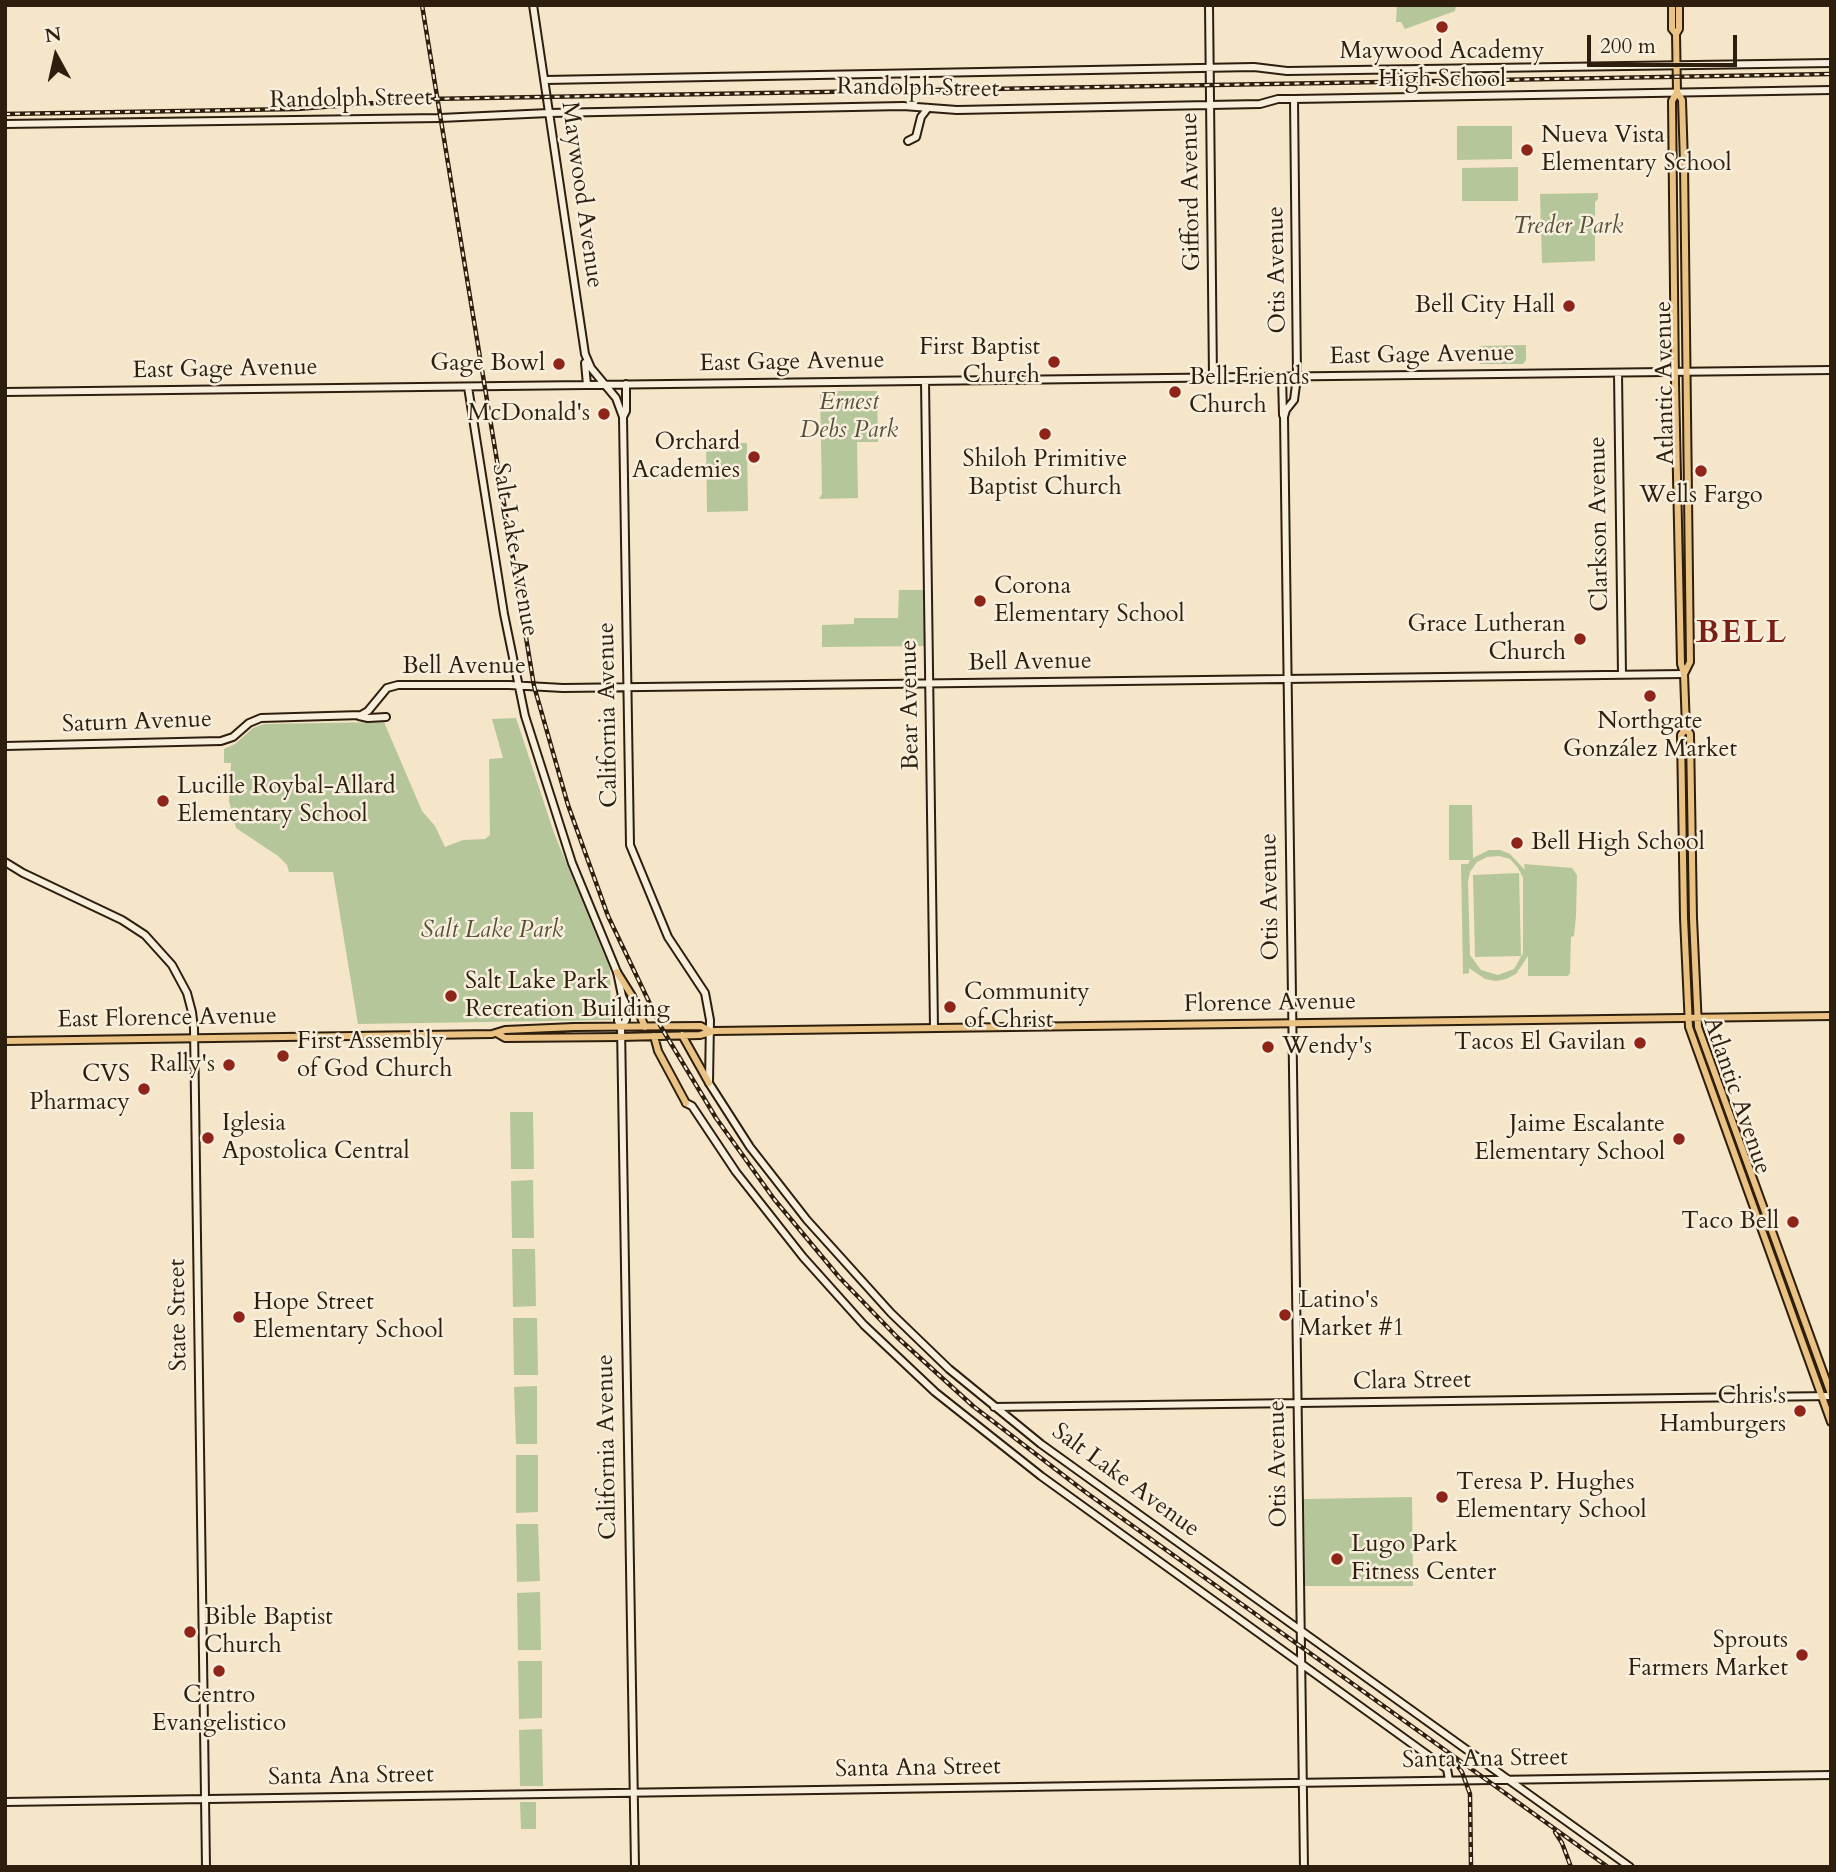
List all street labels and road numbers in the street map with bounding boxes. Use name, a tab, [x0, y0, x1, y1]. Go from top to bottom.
street label: Randolph Street	[836, 73, 1000, 105]
street label: Randolph Street	[269, 84, 433, 116]
street label: Maywood Avenue	[554, 100, 608, 290]
street label: Gifford Avenue	[1176, 112, 1208, 272]
street label: Otis Avenue	[1262, 206, 1294, 334]
street label: Atlantic Avenue	[1650, 301, 1682, 465]
street label: East Gage Avenue	[1329, 340, 1515, 372]
street label: East Gage Avenue	[699, 347, 885, 379]
street label: East Gage Avenue	[132, 354, 318, 386]
street label: Clarkson Avenue	[1584, 436, 1616, 612]
street label: Salt Lake Avenue	[485, 461, 543, 639]
street label: California Avenue	[593, 622, 625, 808]
street label: Bear Avenue	[895, 639, 927, 771]
street label: Bell Avenue	[968, 648, 1092, 678]
street label: Bell Avenue	[402, 653, 526, 681]
street label: Saturn Avenue	[62, 706, 212, 740]
street label: Otis Avenue	[1255, 833, 1287, 961]
street label: Florence Avenue	[1184, 988, 1356, 1020]
street label: East Florence Avenue	[57, 1003, 277, 1035]
street label: Atlantic Avenue	[1696, 1014, 1776, 1178]
street label: State Street	[164, 1258, 194, 1372]
street label: California Avenue	[592, 1354, 624, 1540]
street label: Clara Street	[1353, 1367, 1471, 1397]
street label: Otis Avenue	[1263, 1400, 1295, 1528]
street label: Salt Lake Avenue	[1046, 1418, 1204, 1544]
street label: Santa Ana Street	[1402, 1744, 1568, 1776]
street label: Santa Ana Street	[835, 1753, 1001, 1785]
street label: Santa Ana Street	[268, 1761, 434, 1793]

